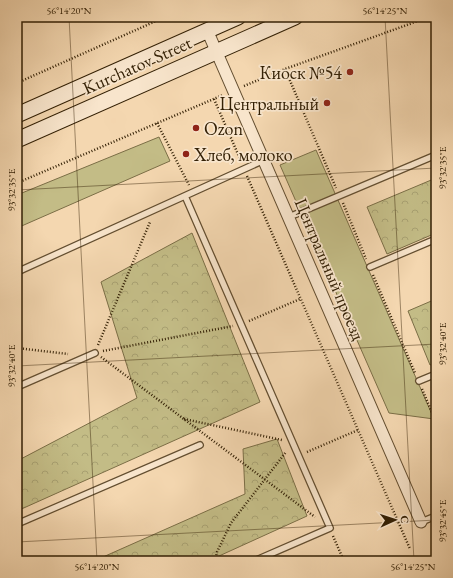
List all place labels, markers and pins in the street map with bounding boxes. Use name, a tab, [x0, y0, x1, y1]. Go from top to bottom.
place label: Киоск №54	[260, 61, 342, 84]
marker: Киоск №54	[345, 67, 355, 77]
place label: Центральный	[220, 92, 319, 115]
marker: Центральный	[322, 98, 332, 108]
place label: Ozon	[204, 117, 243, 140]
marker: Ozon	[191, 123, 201, 133]
place label: Хлеб, молоко	[193, 143, 293, 166]
marker: Хлеб, молоко	[181, 149, 191, 159]

